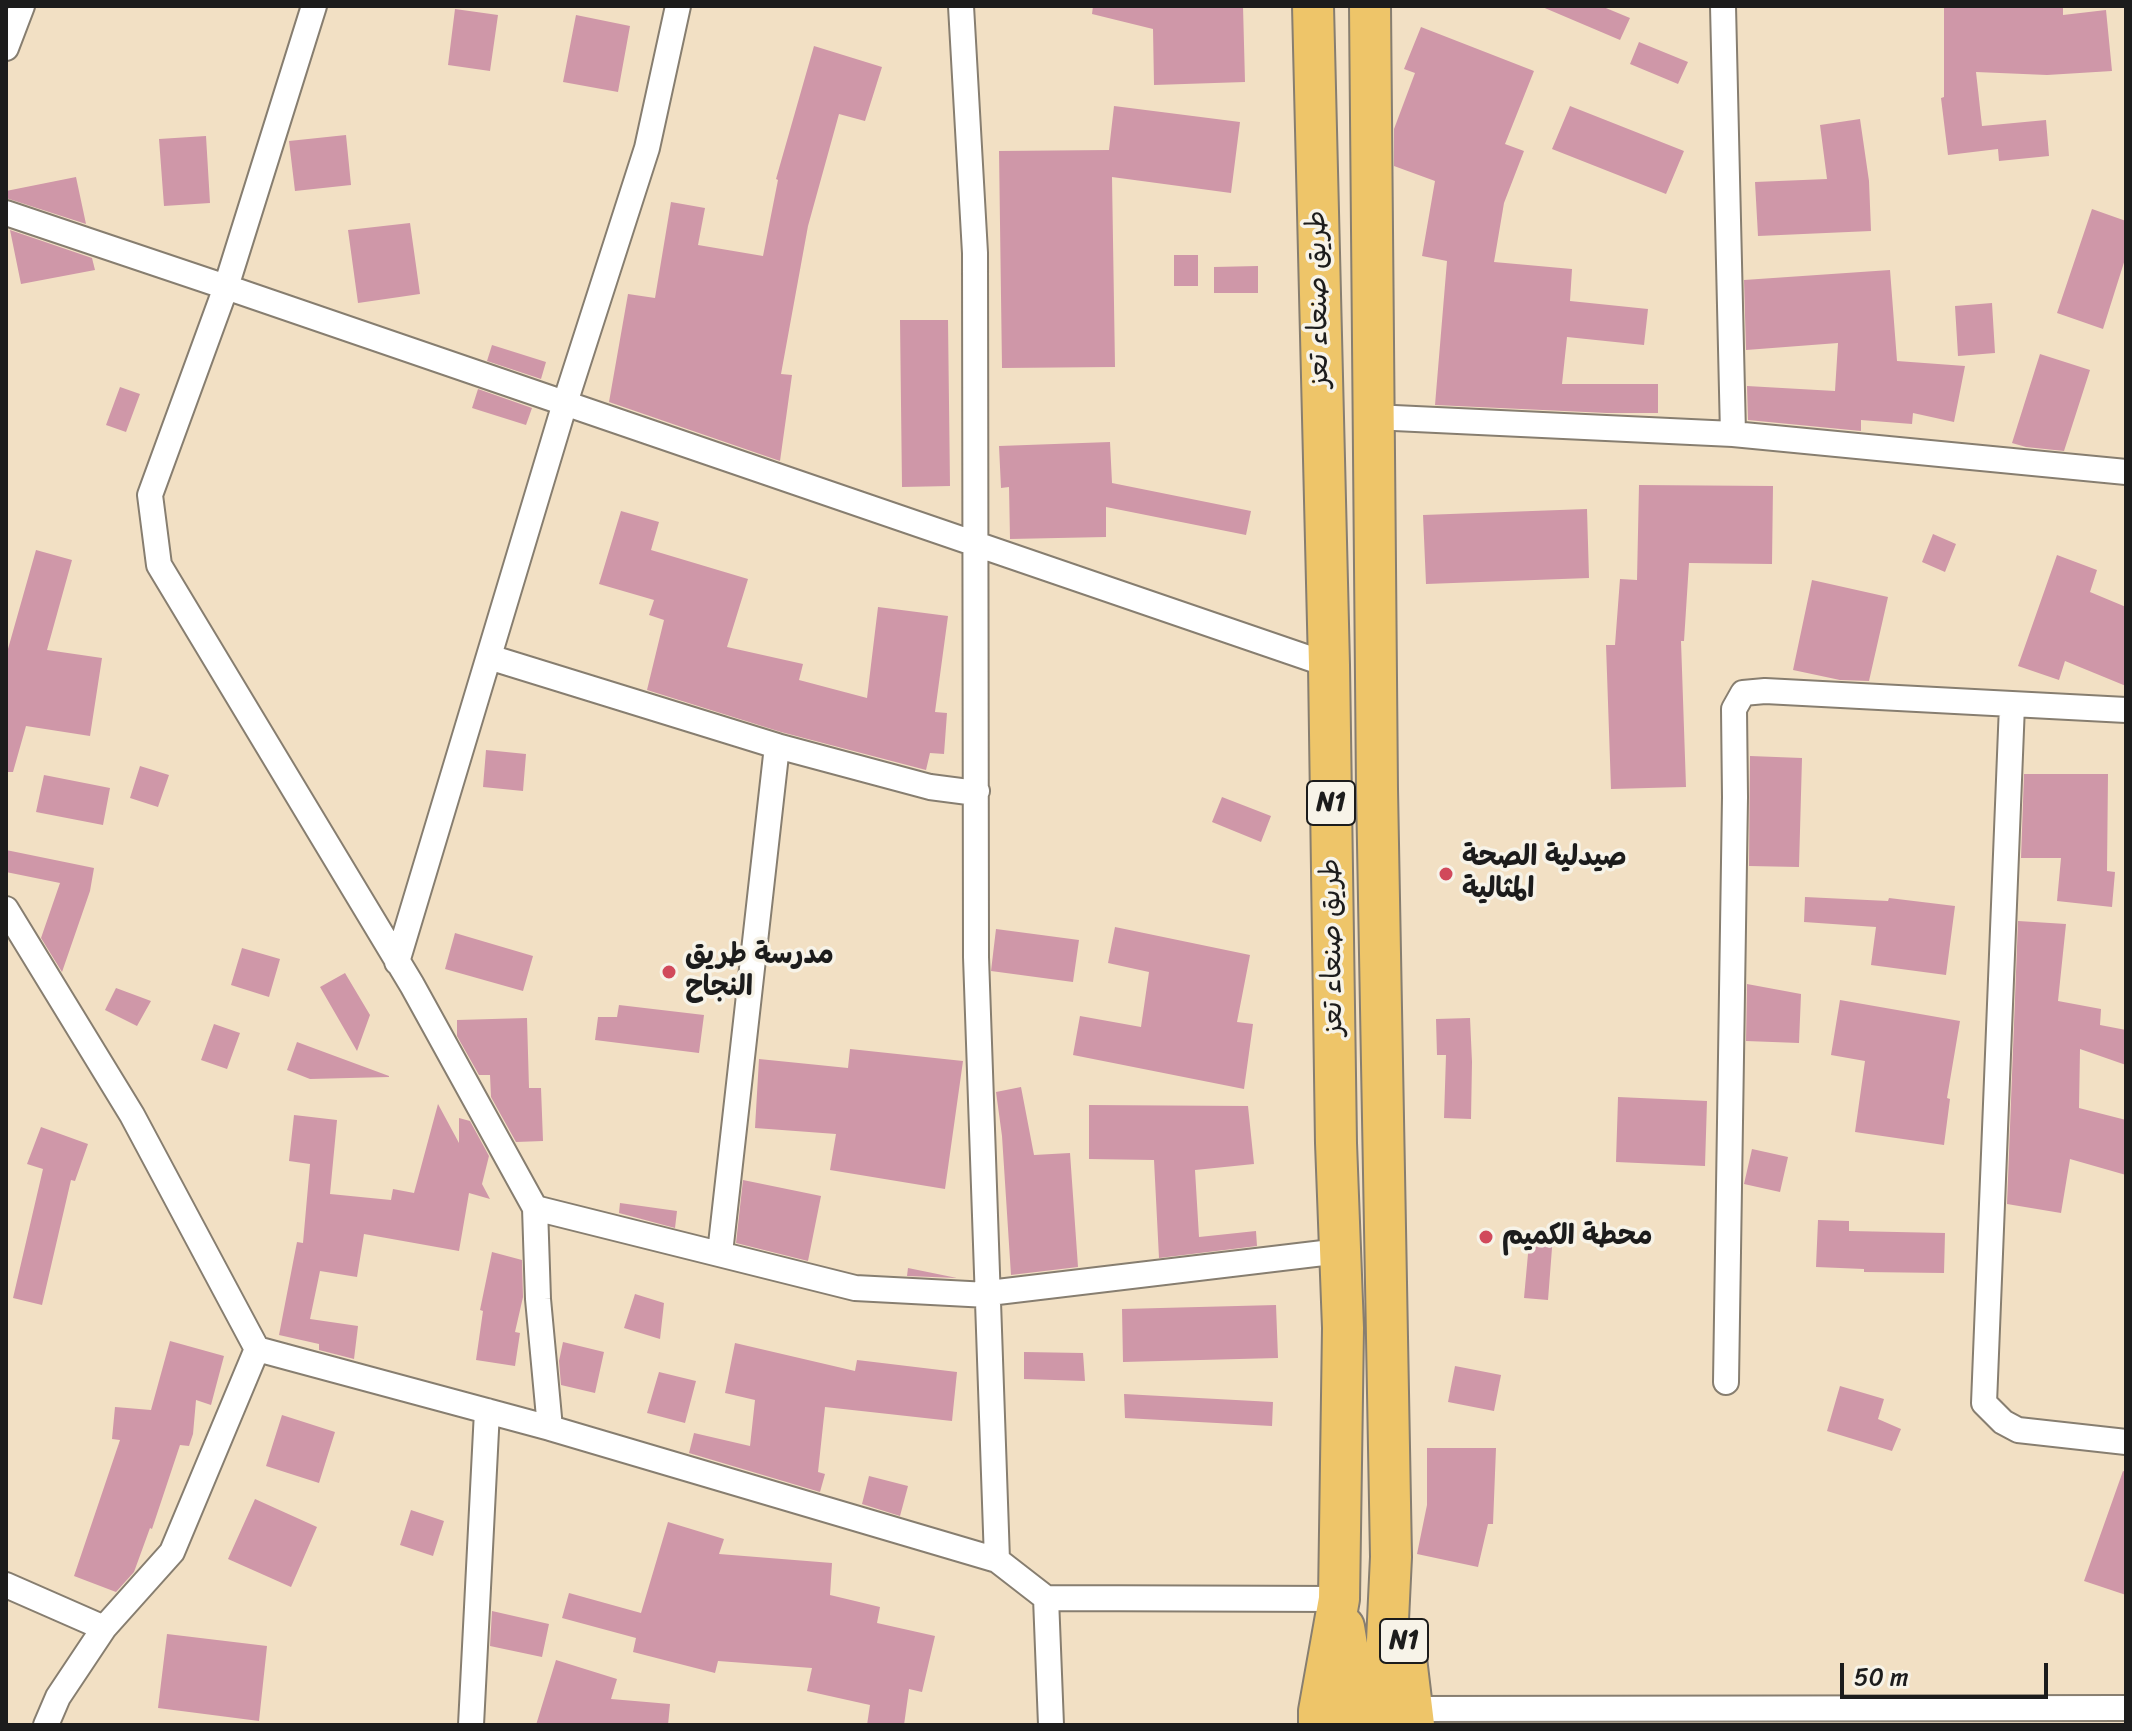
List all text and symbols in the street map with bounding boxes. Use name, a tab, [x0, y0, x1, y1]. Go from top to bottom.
street label: طريق صنعاء تعز	[1301, 210, 1337, 388]
road number: N1	[1307, 781, 1355, 825]
place label: صيدلية الصحة المثالية	[1462, 841, 1627, 907]
street label: طريق صنعاء تعز	[1315, 858, 1351, 1036]
marker: صيدلية الصحة المثالية	[1437, 865, 1455, 883]
place label: مدرسة طريق النجاح	[685, 939, 834, 1005]
marker: مدرسة طريق النجاح	[660, 963, 678, 981]
place label: محطة الكميم	[1502, 1220, 1653, 1254]
marker: محطة الكميم	[1477, 1228, 1495, 1246]
road number: N1	[1380, 1619, 1428, 1663]
scale bar	[1844, 1647, 2052, 1697]
text: 50 m	[1854, 1656, 1909, 1698]

